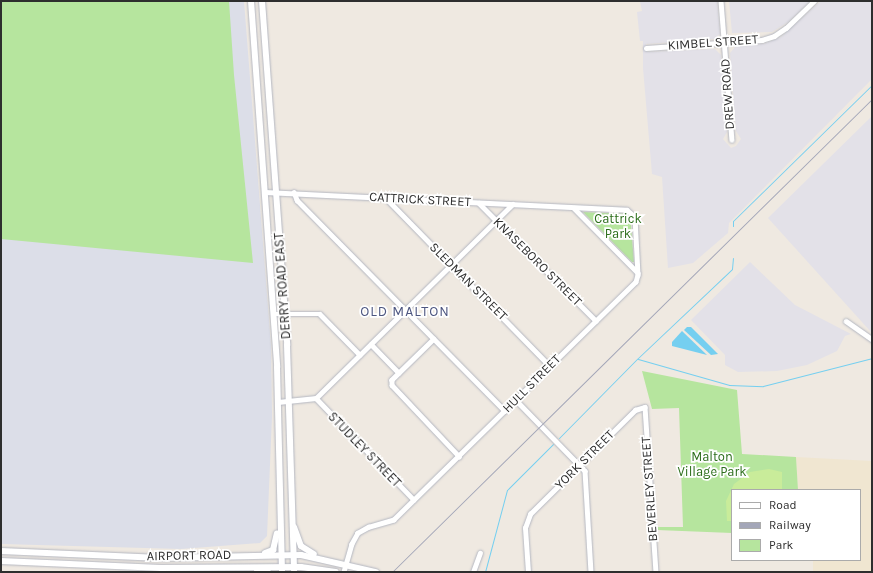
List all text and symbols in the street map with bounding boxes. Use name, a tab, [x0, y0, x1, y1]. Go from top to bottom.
street label: KIMBEL STREET	[667, 32, 759, 54]
street label: DREW ROAD	[718, 58, 738, 130]
street label: CATTRICK STREET	[369, 190, 471, 210]
park label: Cattrick Park	[594, 212, 642, 243]
street label: KNASEBORO STREET	[489, 214, 585, 310]
street label: DERRY ROAD EAST	[271, 232, 295, 340]
street label: SLEDMAN STREET	[426, 240, 510, 324]
district label: OLD MALTON	[360, 304, 450, 320]
street label: HULL STREET	[500, 352, 564, 416]
street label: STUDLEY STREET	[324, 409, 404, 491]
street label: YORK STREET	[552, 427, 618, 493]
street label: BEVERLEY STREET	[639, 436, 661, 542]
park label: Malton Village Park	[677, 450, 747, 481]
legend	[731, 489, 861, 561]
text: Road	[769, 498, 797, 512]
text: Railway	[769, 518, 811, 532]
text: Park	[769, 538, 793, 552]
street label: AIRPORT ROAD	[147, 547, 231, 565]

